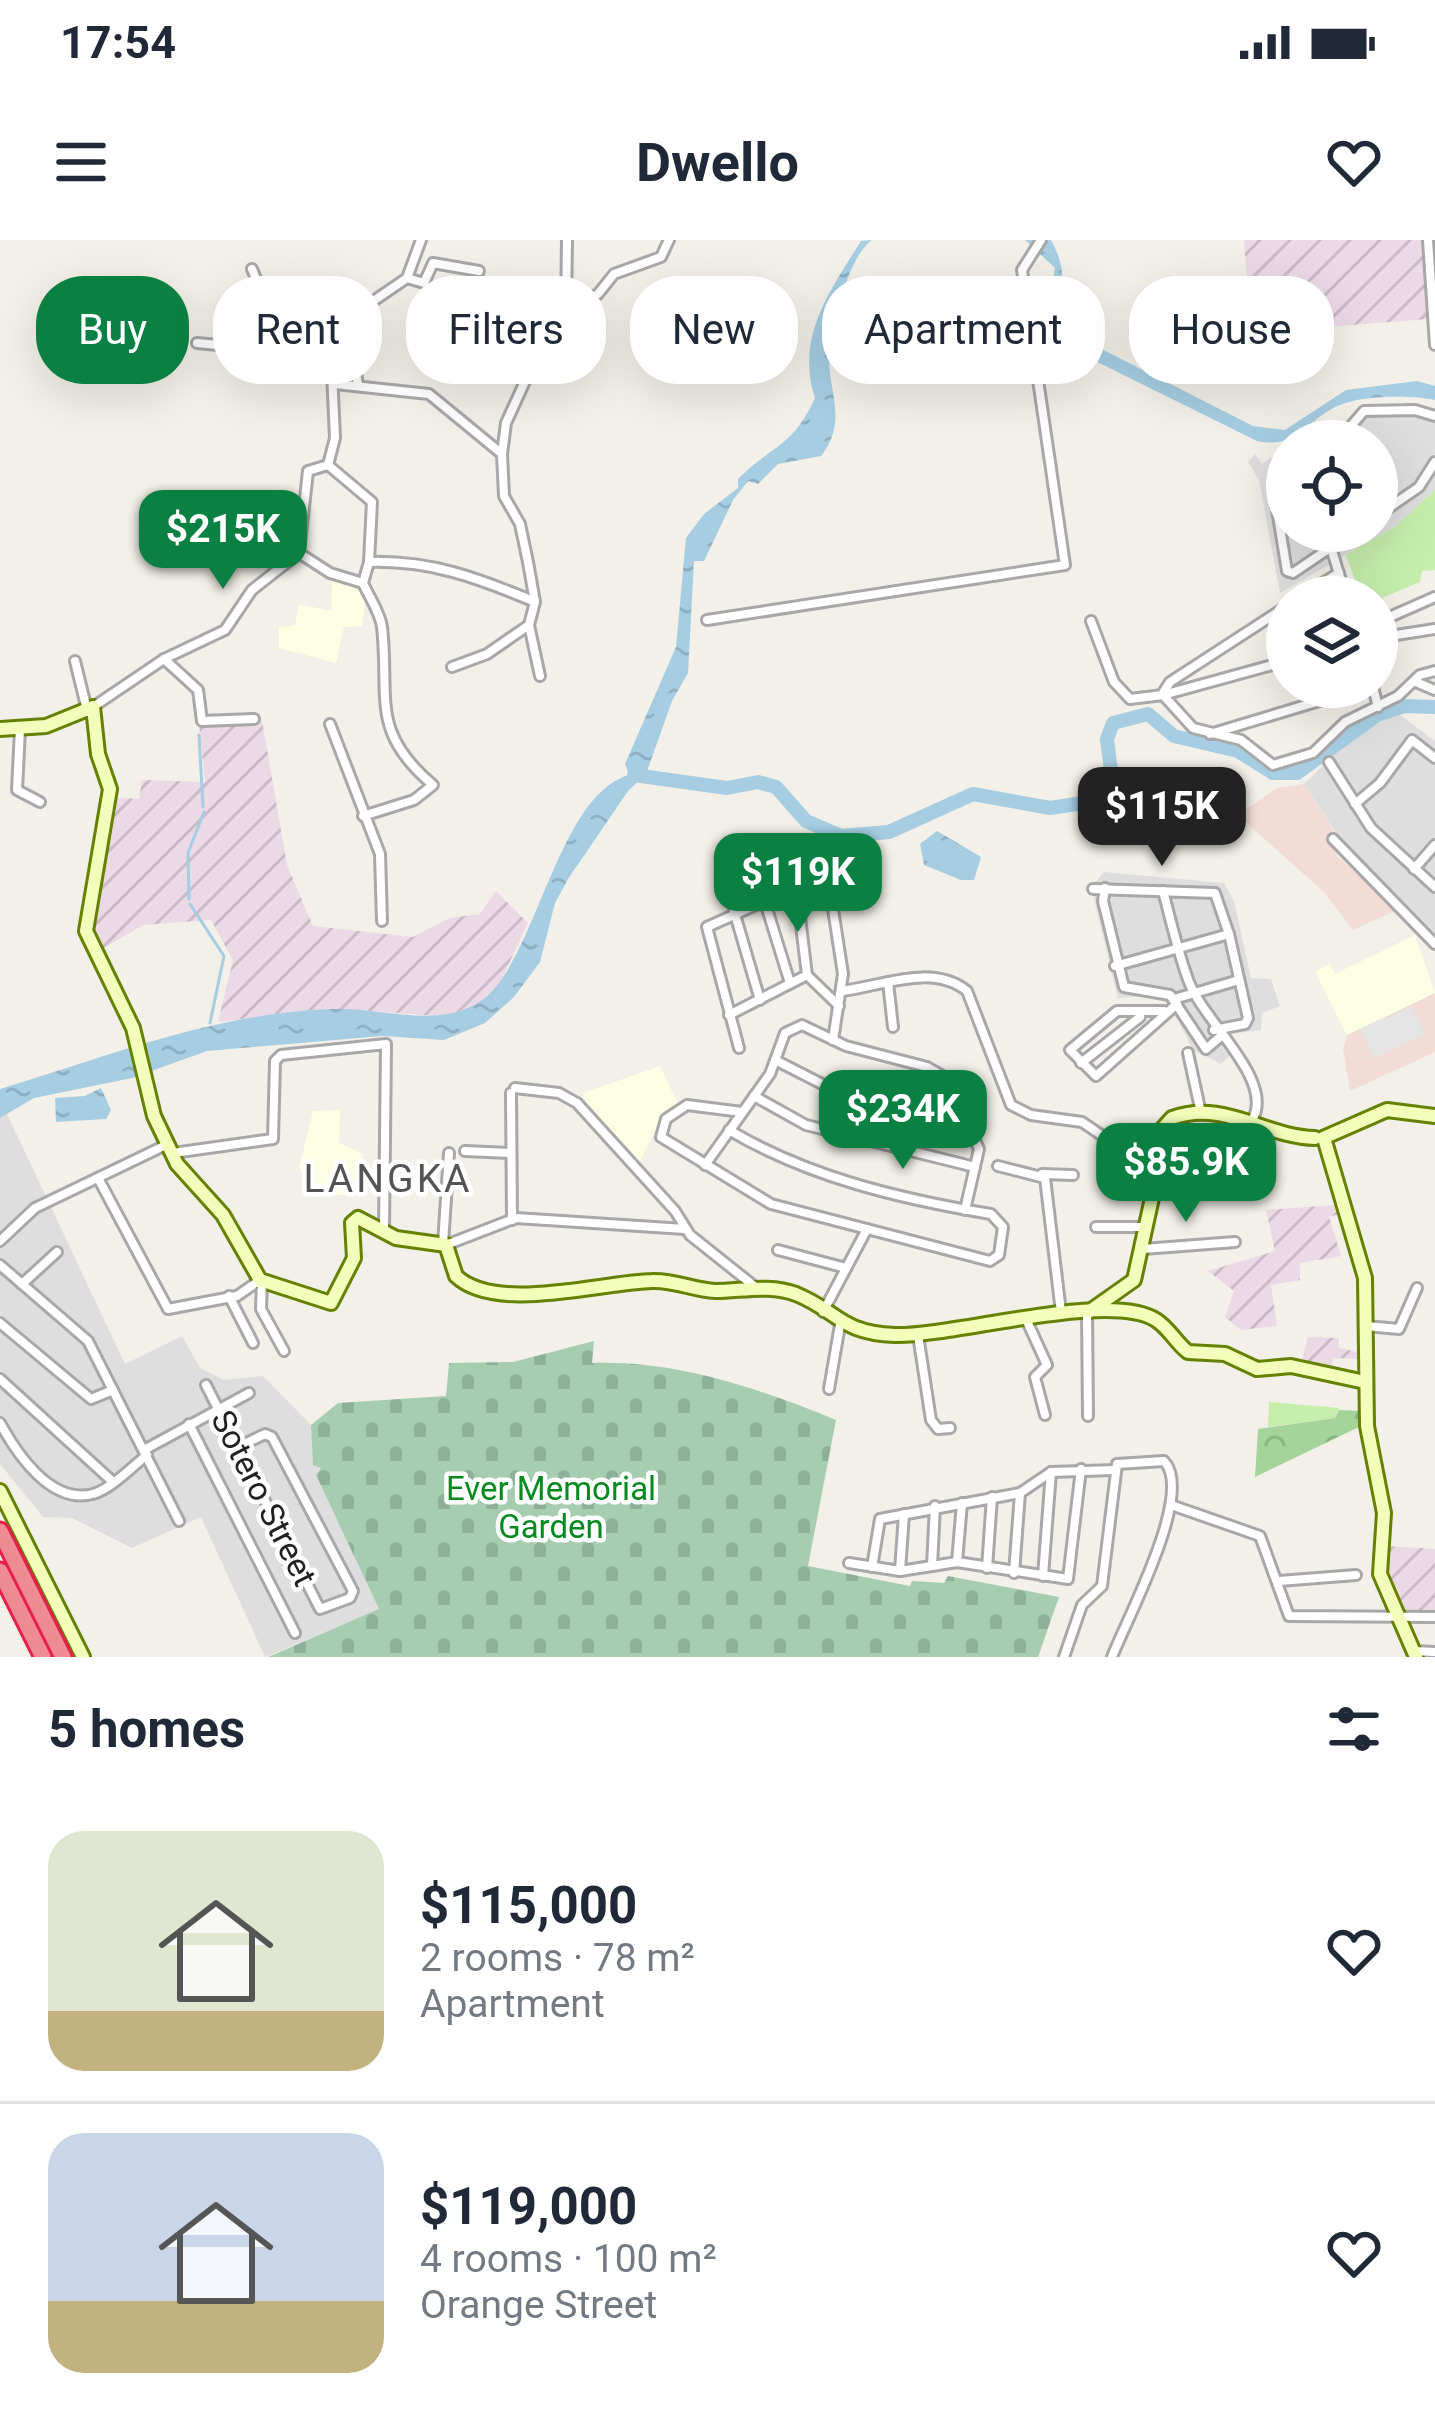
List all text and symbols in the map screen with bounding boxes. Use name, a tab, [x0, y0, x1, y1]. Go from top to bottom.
text: 17:54	[60, 16, 176, 69]
icon: menu	[48, 129, 114, 195]
icon: heart	[1321, 129, 1387, 195]
text: Dwello	[636, 131, 799, 194]
chip: Buy	[36, 276, 189, 384]
chip: Rent	[213, 276, 382, 384]
chip: Filters	[406, 276, 606, 384]
chip: New	[630, 276, 798, 384]
chip: Apartment	[822, 276, 1105, 384]
chip: House	[1129, 276, 1334, 384]
map controls	[1266, 420, 1398, 708]
button: locate	[1266, 420, 1398, 552]
pin: $215K	[139, 490, 307, 592]
text: $215K	[166, 506, 280, 552]
button: layers	[1266, 576, 1398, 708]
pin: $115K	[1078, 767, 1246, 869]
text: $115K	[1105, 783, 1219, 829]
pin: $119K	[714, 833, 882, 935]
text: $119K	[741, 849, 855, 895]
pin: $234K	[819, 1070, 987, 1172]
text: $234K	[846, 1086, 960, 1132]
pin: $85.9K	[1088, 1123, 1284, 1225]
text: $85.9K	[1123, 1139, 1249, 1185]
district label: LANGKA	[303, 1156, 473, 1202]
street label: Sotero Street	[203, 1404, 325, 1592]
park label: Ever Memorial Garden	[446, 1469, 656, 1546]
icon: filters	[1321, 1696, 1387, 1762]
text: 5 homes	[48, 1700, 245, 1759]
text: $115,000	[420, 1876, 637, 1935]
icon: home	[144, 1879, 288, 2023]
icon: heart	[1321, 1918, 1387, 1984]
text: 2 rooms · 78 m²	[420, 1935, 695, 1981]
text: Apartment	[420, 1981, 605, 2027]
text: $119,000	[420, 2177, 637, 2236]
icon: home	[144, 2181, 288, 2325]
icon: heart	[1321, 2220, 1387, 2286]
text: 4 rooms · 100 m²	[420, 2236, 717, 2282]
text: Orange Street	[420, 2282, 657, 2328]

